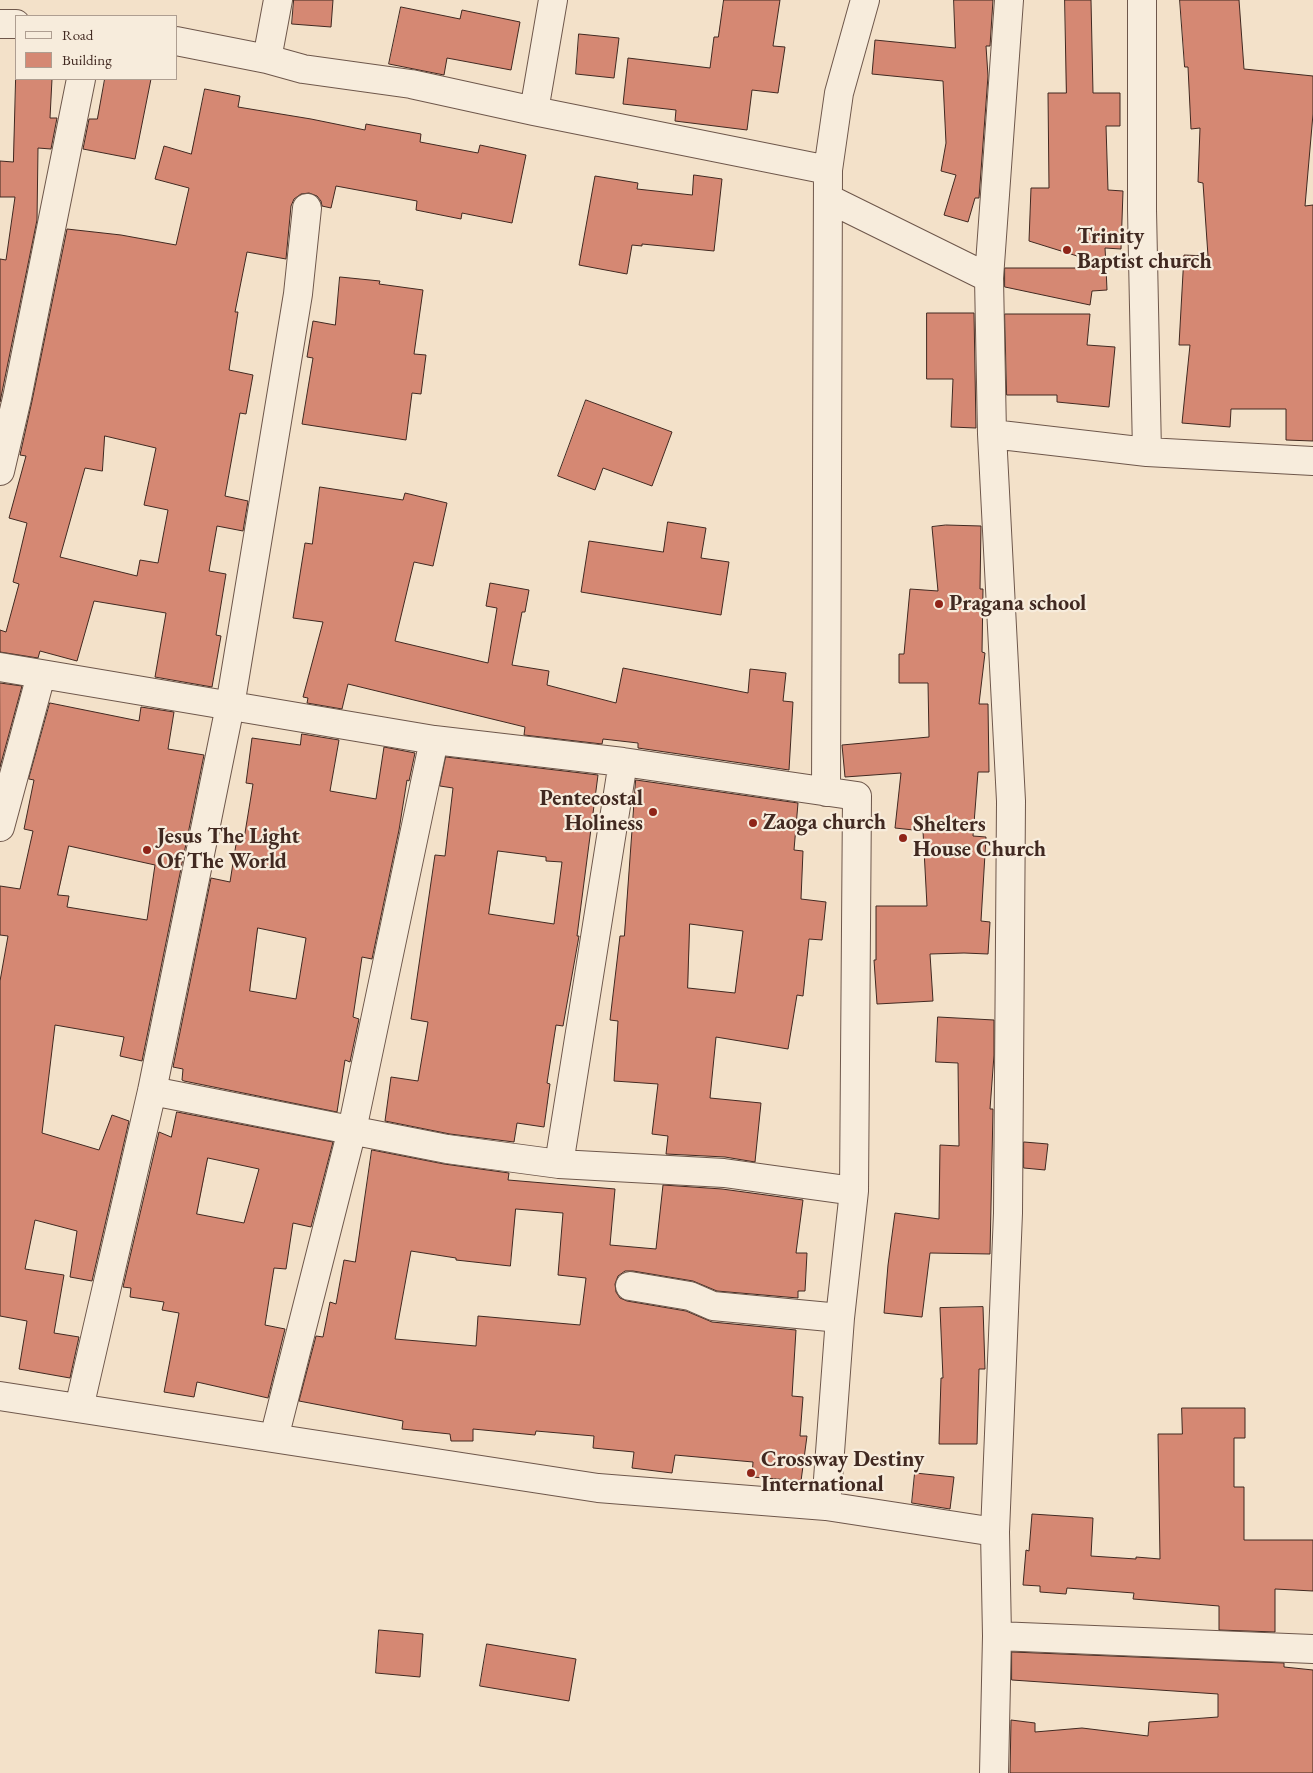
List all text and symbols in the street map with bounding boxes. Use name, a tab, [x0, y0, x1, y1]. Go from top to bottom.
legend	[15, 15, 178, 80]
text: Road	[62, 25, 93, 44]
text: Building	[62, 50, 112, 69]
place label: Trinity Baptist church	[1077, 224, 1212, 276]
marker: Trinity Baptist church	[1061, 244, 1073, 256]
place label: Pragana school	[949, 591, 1086, 617]
marker: Pragana school	[933, 598, 945, 610]
place label: Pentecostal Holiness	[540, 786, 643, 838]
marker: Pentecostal Holiness	[647, 806, 659, 818]
place label: Zaoga church	[763, 810, 886, 836]
place label: Shelters House Church	[913, 812, 1046, 864]
marker: Zaoga church	[747, 817, 759, 829]
place label: Jesus The Light Of The World	[157, 824, 300, 876]
marker: Shelters House Church	[897, 832, 909, 844]
marker: Jesus The Light Of The World	[141, 844, 153, 856]
place label: Crossway Destiny International	[761, 1447, 924, 1498]
marker: Crossway Destiny International	[745, 1467, 757, 1479]

